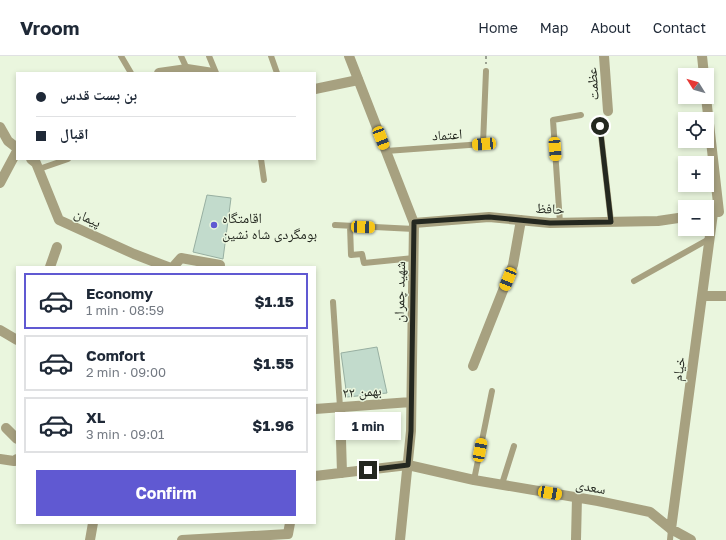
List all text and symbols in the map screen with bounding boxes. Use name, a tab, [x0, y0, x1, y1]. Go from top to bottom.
text: Vroom	[20, 16, 79, 39]
text: Home	[478, 19, 518, 36]
text: Map	[540, 19, 568, 36]
text: About	[590, 19, 631, 36]
text: Contact	[653, 19, 706, 36]
street label: عظمت	[582, 67, 602, 101]
north arrow	[678, 68, 714, 104]
map controls	[678, 68, 714, 236]
text: بن بست قدس	[60, 85, 137, 103]
button: locate	[678, 112, 714, 148]
route start	[591, 117, 609, 135]
text: اقبال	[60, 124, 89, 142]
street label: اعتماد	[431, 124, 463, 144]
car	[371, 125, 391, 151]
car	[472, 137, 496, 151]
car	[548, 137, 562, 161]
button: +	[678, 156, 714, 192]
street label: حافظ	[535, 199, 565, 217]
button: −	[678, 200, 714, 236]
street label: پیمان	[72, 204, 104, 231]
place label: اقامتگاه بومگردی شاه نشین	[222, 209, 317, 243]
marker: اقامتگاه بومگردی شاه نشین	[209, 220, 219, 230]
car	[351, 221, 375, 233]
street label: شهید چمران	[390, 261, 409, 323]
car	[498, 266, 518, 292]
icon: car	[38, 283, 74, 319]
text: Economy	[86, 284, 153, 302]
text: $1.15	[255, 292, 294, 310]
text: 1 min · 08:59	[86, 302, 164, 318]
icon: car	[38, 345, 74, 381]
text: Comfort	[86, 346, 145, 364]
text: $1.55	[253, 354, 294, 372]
street label: خیام	[668, 356, 690, 383]
text: 2 min · 09:00	[86, 364, 166, 380]
street label: ۲۲ بهمن	[342, 381, 382, 402]
icon: car	[38, 407, 74, 443]
text: XL	[86, 408, 105, 426]
callout: 1 min	[335, 412, 401, 440]
text: $1.96	[252, 416, 294, 434]
text: 1 min	[352, 418, 384, 434]
text: 3 min · 09:01	[86, 426, 164, 442]
car	[472, 437, 488, 463]
route end	[359, 461, 377, 479]
button: Confirm	[36, 470, 296, 516]
street label: سعدی	[574, 475, 607, 498]
car	[537, 485, 563, 501]

